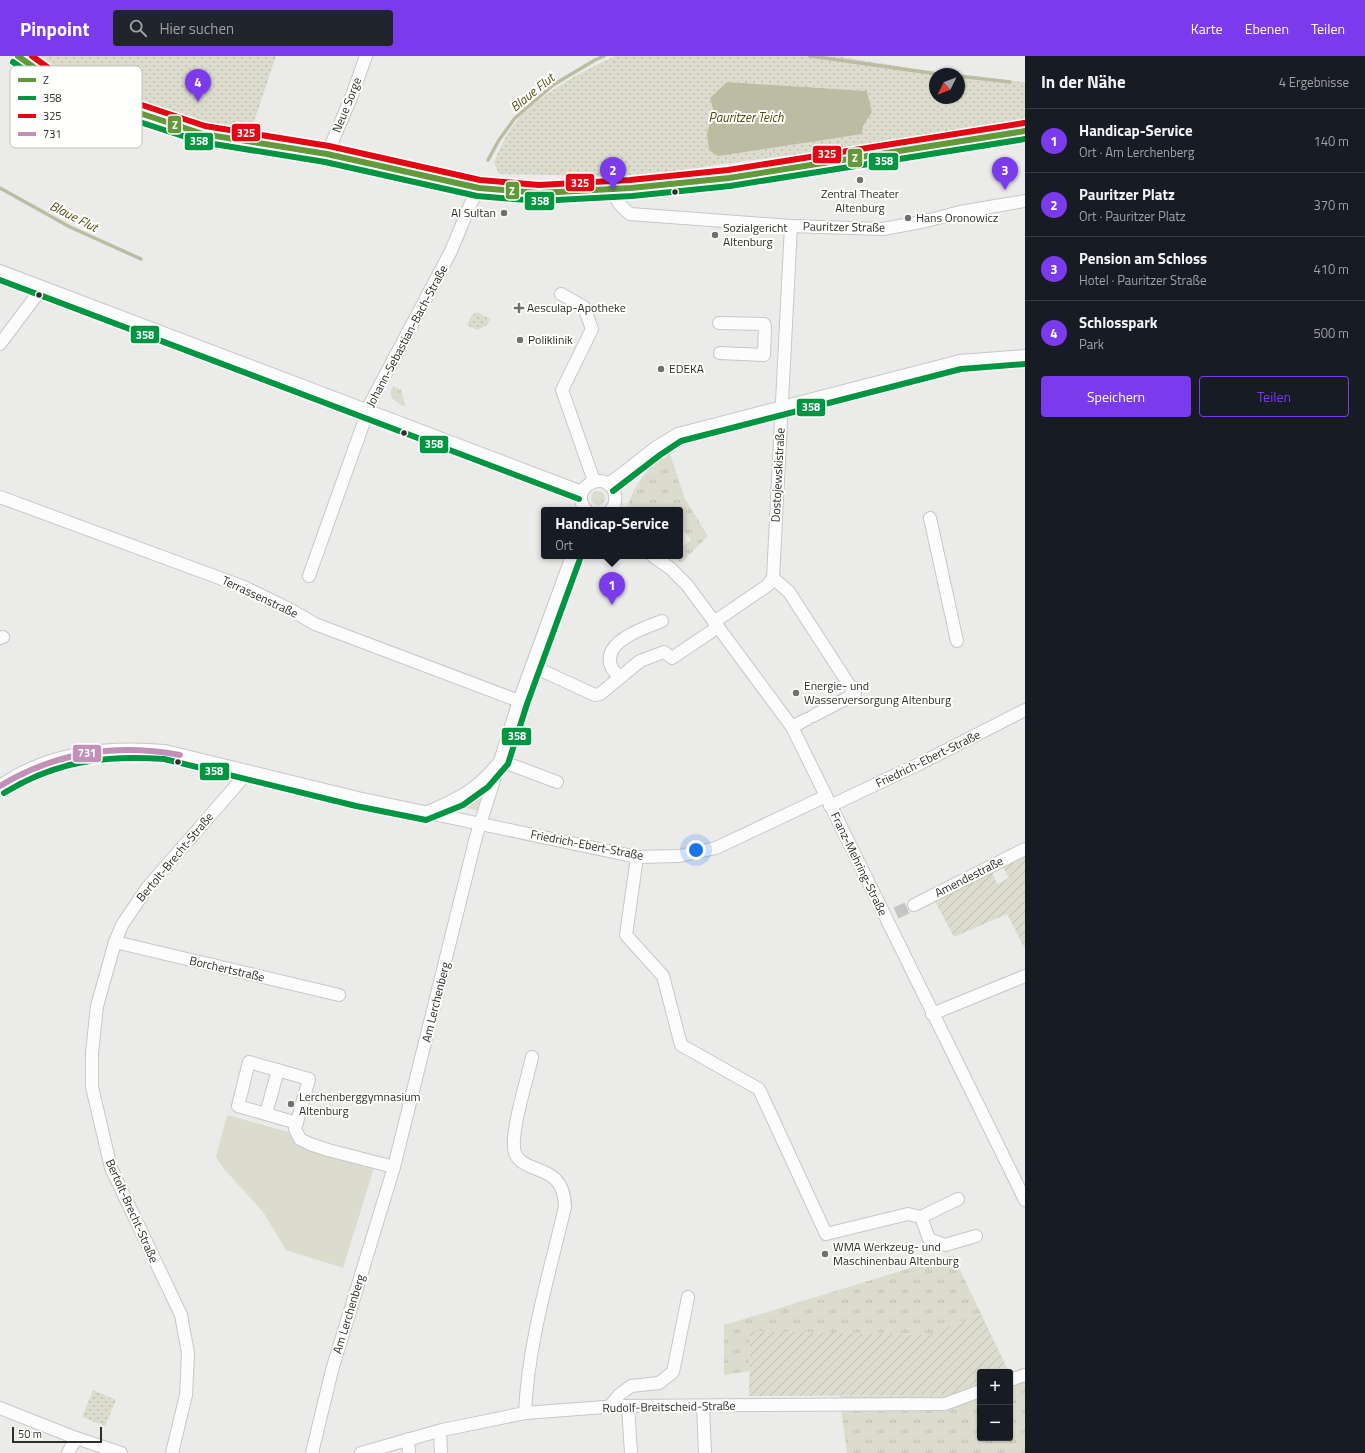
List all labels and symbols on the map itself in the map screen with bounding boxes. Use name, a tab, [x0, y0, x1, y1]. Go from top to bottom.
legend	[10, 66, 142, 148]
water label: Blaue Flut	[506, 67, 560, 116]
north arrow	[929, 68, 965, 104]
pin: 4	[185, 69, 211, 102]
text: Z	[43, 72, 49, 88]
street label: Neue Sorge	[327, 74, 366, 135]
text: 358	[43, 90, 61, 106]
water label: Pauritzer Teich	[709, 107, 784, 127]
text: 325	[43, 108, 61, 124]
line badge: Z	[167, 115, 182, 134]
text: Z	[172, 117, 178, 133]
line badge: 325	[231, 123, 261, 142]
text: 325	[237, 125, 255, 141]
text: 731	[43, 126, 61, 142]
line badge: 358	[184, 132, 214, 151]
text: 358	[190, 133, 208, 149]
line badge: 325	[812, 145, 842, 164]
text: 325	[818, 146, 836, 162]
line badge: Z	[847, 148, 863, 168]
text: Z	[852, 150, 858, 166]
line badge: 358	[868, 152, 899, 171]
text: 358	[875, 153, 893, 169]
pin: 2	[600, 157, 626, 190]
pin: 3	[992, 157, 1018, 190]
line badge: 325	[565, 173, 595, 192]
text: 325	[571, 175, 589, 191]
marker: Zentral Theater Altenburg	[855, 175, 865, 185]
line badge: Z	[505, 181, 520, 200]
text: Z	[509, 183, 515, 199]
place label: Zentral Theater Altenburg	[821, 184, 899, 217]
unlabelled marker	[670, 187, 680, 197]
line badge: 358	[524, 191, 555, 211]
text: 358	[531, 193, 549, 209]
water label: Blaue Flut	[46, 195, 103, 238]
place label: Al Sultan	[451, 203, 496, 222]
marker: Al Sultan	[499, 208, 509, 218]
place label: Hans Oronowicz	[916, 208, 998, 227]
marker: Hans Oronowicz	[903, 213, 913, 223]
street label: Pauritzer Straße	[803, 216, 885, 237]
place label: Sozialgericht Altenburg	[723, 218, 788, 251]
marker: Sozialgericht Altenburg	[710, 230, 720, 240]
street label: Johann-Sebastian-Bach-Straße	[361, 261, 452, 410]
unlabelled marker	[34, 290, 44, 300]
place label: Aesculap-Apotheke	[527, 298, 626, 317]
marker: Aesculap-Apotheke	[514, 303, 524, 313]
line badge: 358	[130, 325, 160, 344]
text: 358	[136, 327, 154, 343]
place label: Poliklinik	[528, 330, 573, 349]
marker: Poliklinik	[515, 335, 525, 345]
place label: EDEKA	[669, 359, 704, 378]
marker: EDEKA	[656, 364, 666, 374]
line badge: 358	[796, 398, 826, 417]
text: 358	[802, 399, 820, 415]
street label: Dostojewskistraße	[766, 427, 789, 523]
unlabelled marker	[399, 428, 409, 438]
line badge: 358	[419, 435, 449, 454]
text: 358	[425, 436, 443, 452]
street label: Terrassenstraße	[219, 571, 301, 623]
pin: 1	[599, 572, 625, 605]
place label: Energie- und Wasserversorgung Altenburg	[804, 676, 951, 709]
marker: Energie- und Wasserversorgung Altenburg	[791, 688, 801, 698]
street label: Friedrich-Ebert-Straße	[872, 725, 983, 792]
line badge: 358	[501, 727, 532, 746]
text: 358	[508, 728, 526, 744]
line badge: 731	[72, 744, 102, 763]
text: 731	[78, 745, 96, 761]
unlabelled marker	[173, 757, 183, 767]
line badge: 358	[199, 762, 230, 781]
text: 358	[205, 763, 223, 779]
street label: Bertolt-Brecht-Straße	[131, 808, 218, 906]
street label: Franz-Mehring-Straße	[826, 809, 893, 919]
street label: Friedrich-Ebert-Straße	[529, 824, 645, 865]
your location	[686, 840, 706, 860]
street label: Amendestraße	[931, 851, 1007, 902]
street label: Borchertstraße	[188, 951, 267, 986]
street label: Am Lerchenberg	[416, 960, 455, 1044]
place label: Lerchenberggymnasium Altenburg	[299, 1087, 421, 1120]
marker: Lerchenberggymnasium Altenburg	[286, 1099, 296, 1109]
street label: Bertolt-Brecht-Straße	[101, 1156, 164, 1266]
place label: WMA Werkzeug- und Maschinenbau Altenburg	[833, 1237, 959, 1270]
marker: WMA Werkzeug- und Maschinenbau Altenburg	[820, 1249, 830, 1259]
street label: Am Lerchenberg	[327, 1272, 370, 1356]
street label: Rudolf-Breitscheid-Straße	[602, 1396, 736, 1417]
scale bar	[12, 1425, 102, 1444]

